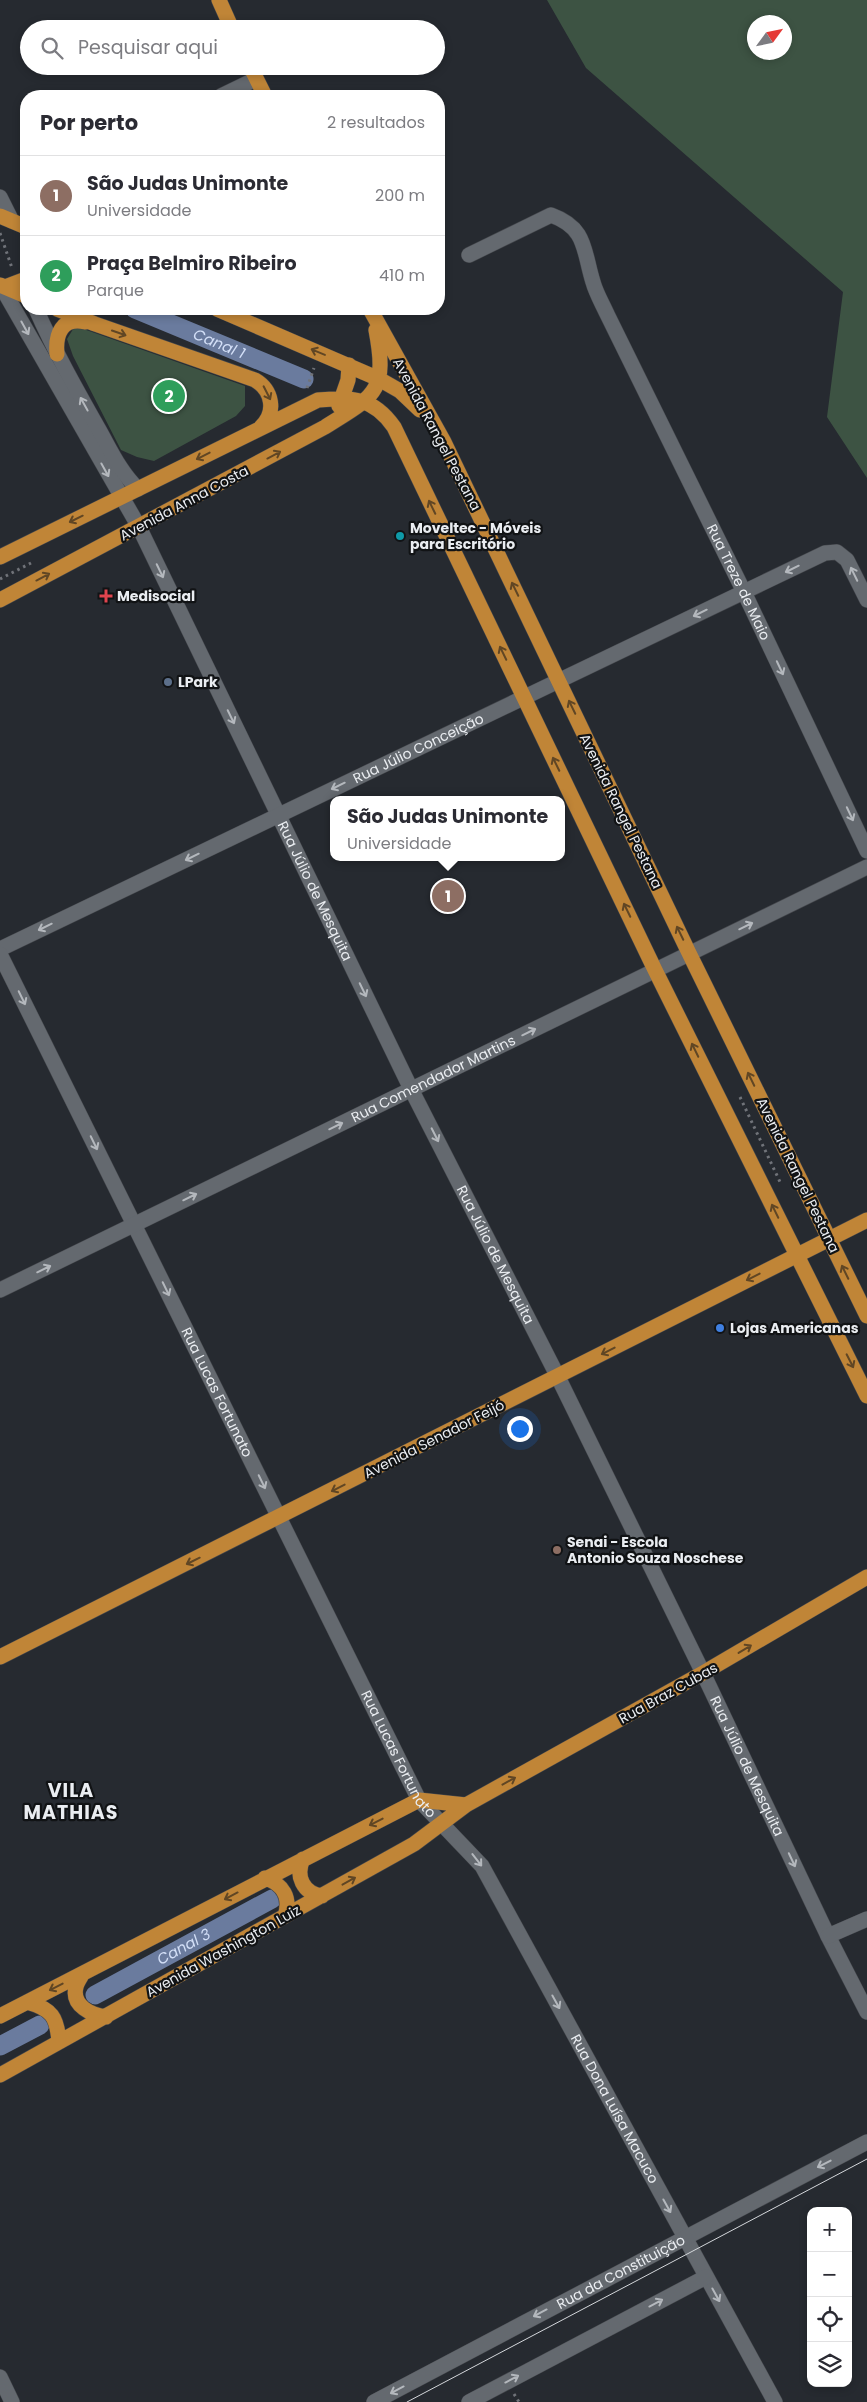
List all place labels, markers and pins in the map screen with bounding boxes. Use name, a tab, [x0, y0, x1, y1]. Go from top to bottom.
pin: 2	[153, 377, 185, 415]
place label: Moveltec - Móveis para Escritório	[410, 518, 541, 554]
marker: Moveltec - Móveis para Escritório	[394, 530, 406, 542]
place label: Medisocial	[117, 586, 195, 606]
marker: Medisocial	[99, 589, 113, 603]
place label: LPark	[178, 672, 218, 692]
marker: LPark	[162, 676, 174, 688]
pin: 1	[432, 877, 464, 915]
place label: Lojas Americanas	[730, 1318, 859, 1338]
marker: Lojas Americanas	[714, 1322, 726, 1334]
place label: Senai - Escola Antonio Souza Noschese	[567, 1532, 744, 1568]
marker: Senai - Escola Antonio Souza Noschese	[551, 1544, 563, 1556]

